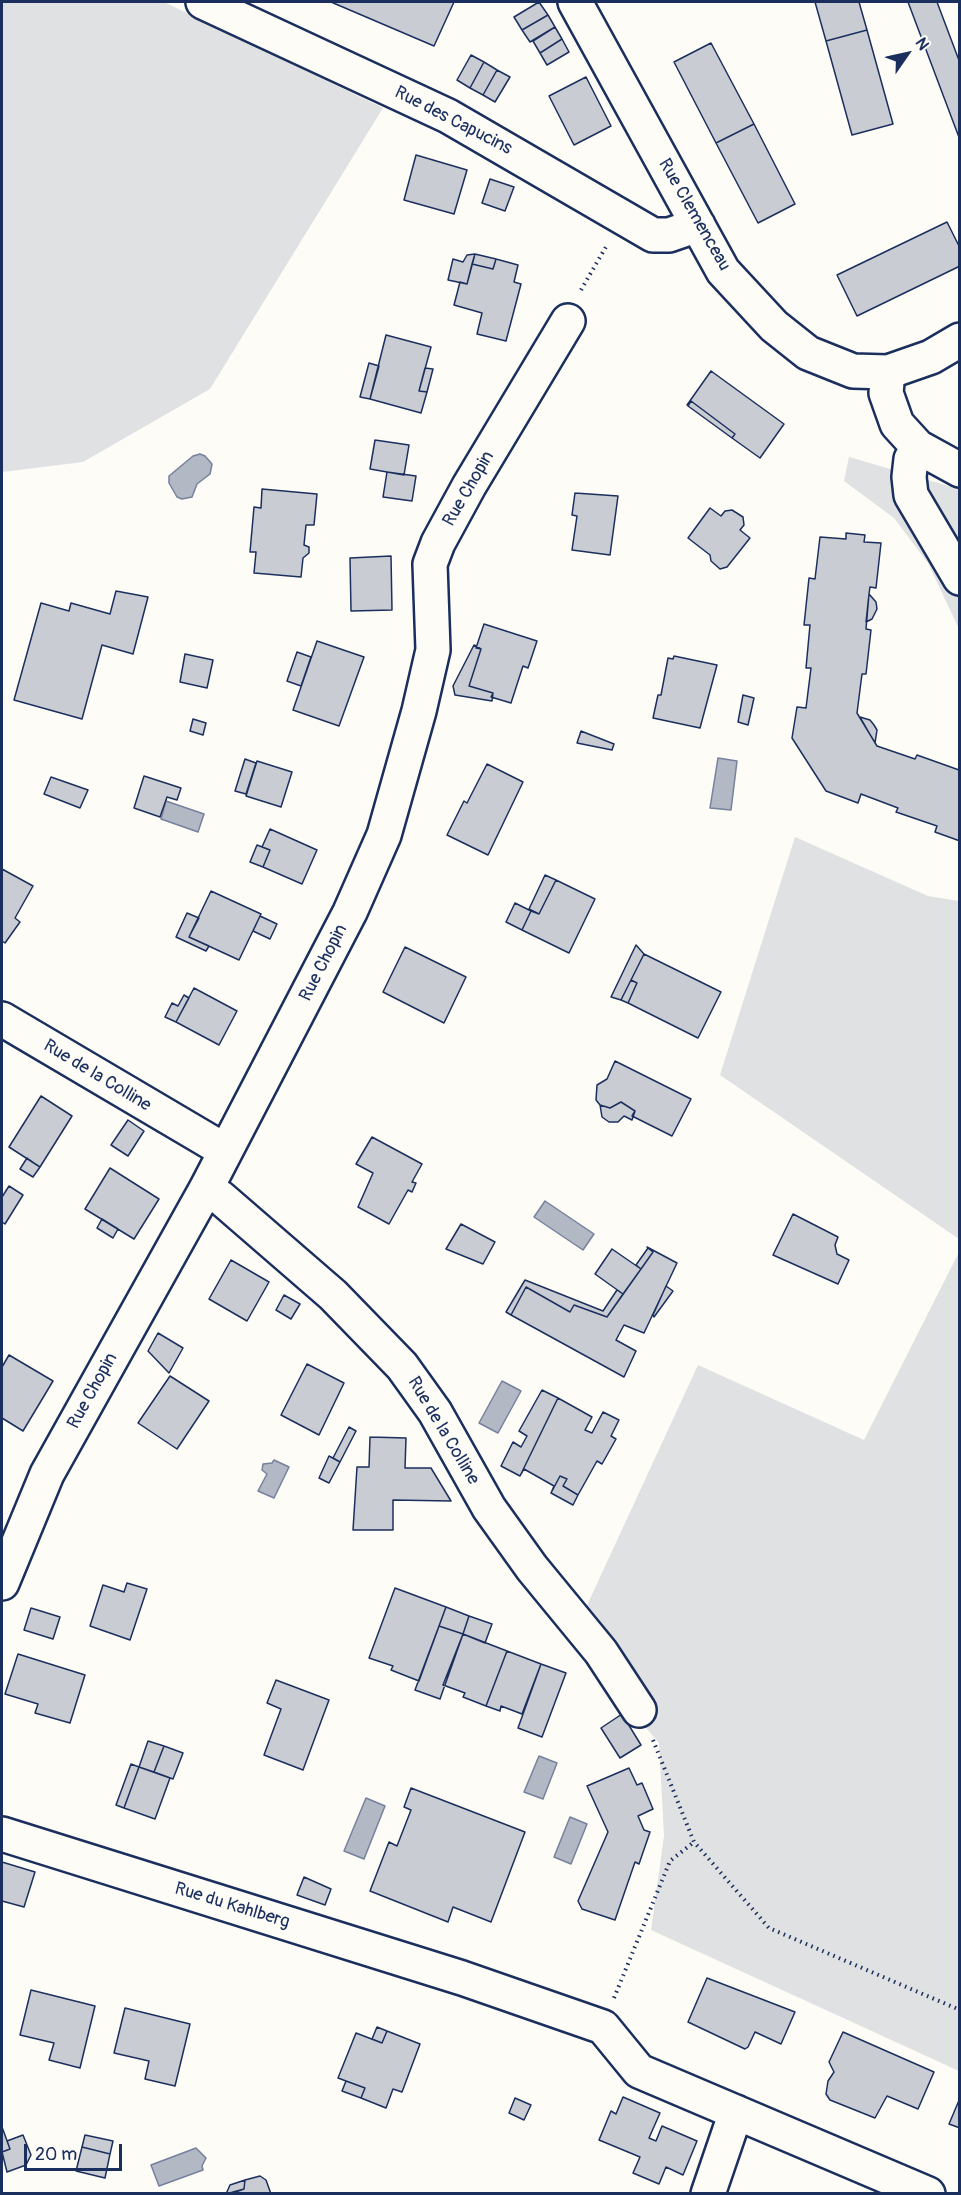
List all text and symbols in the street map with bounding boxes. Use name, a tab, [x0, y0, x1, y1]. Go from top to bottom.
north arrow	[877, 24, 937, 84]
text: N	[911, 34, 933, 54]
street label: Rue des Capucins	[391, 82, 515, 160]
street label: Rue Clemenceau	[653, 155, 735, 275]
street label: Rue Chopin	[439, 448, 499, 530]
street label: Rue Chopin	[295, 921, 353, 1005]
street label: Rue de la Colline	[39, 1035, 155, 1117]
street label: Rue Chopin	[63, 1349, 123, 1433]
street label: Rue de la Colline	[402, 1373, 484, 1489]
street label: Rue du Kahlberg	[172, 1878, 292, 1934]
scale bar	[27, 2132, 124, 2170]
text: 20 m	[35, 2143, 77, 2166]

